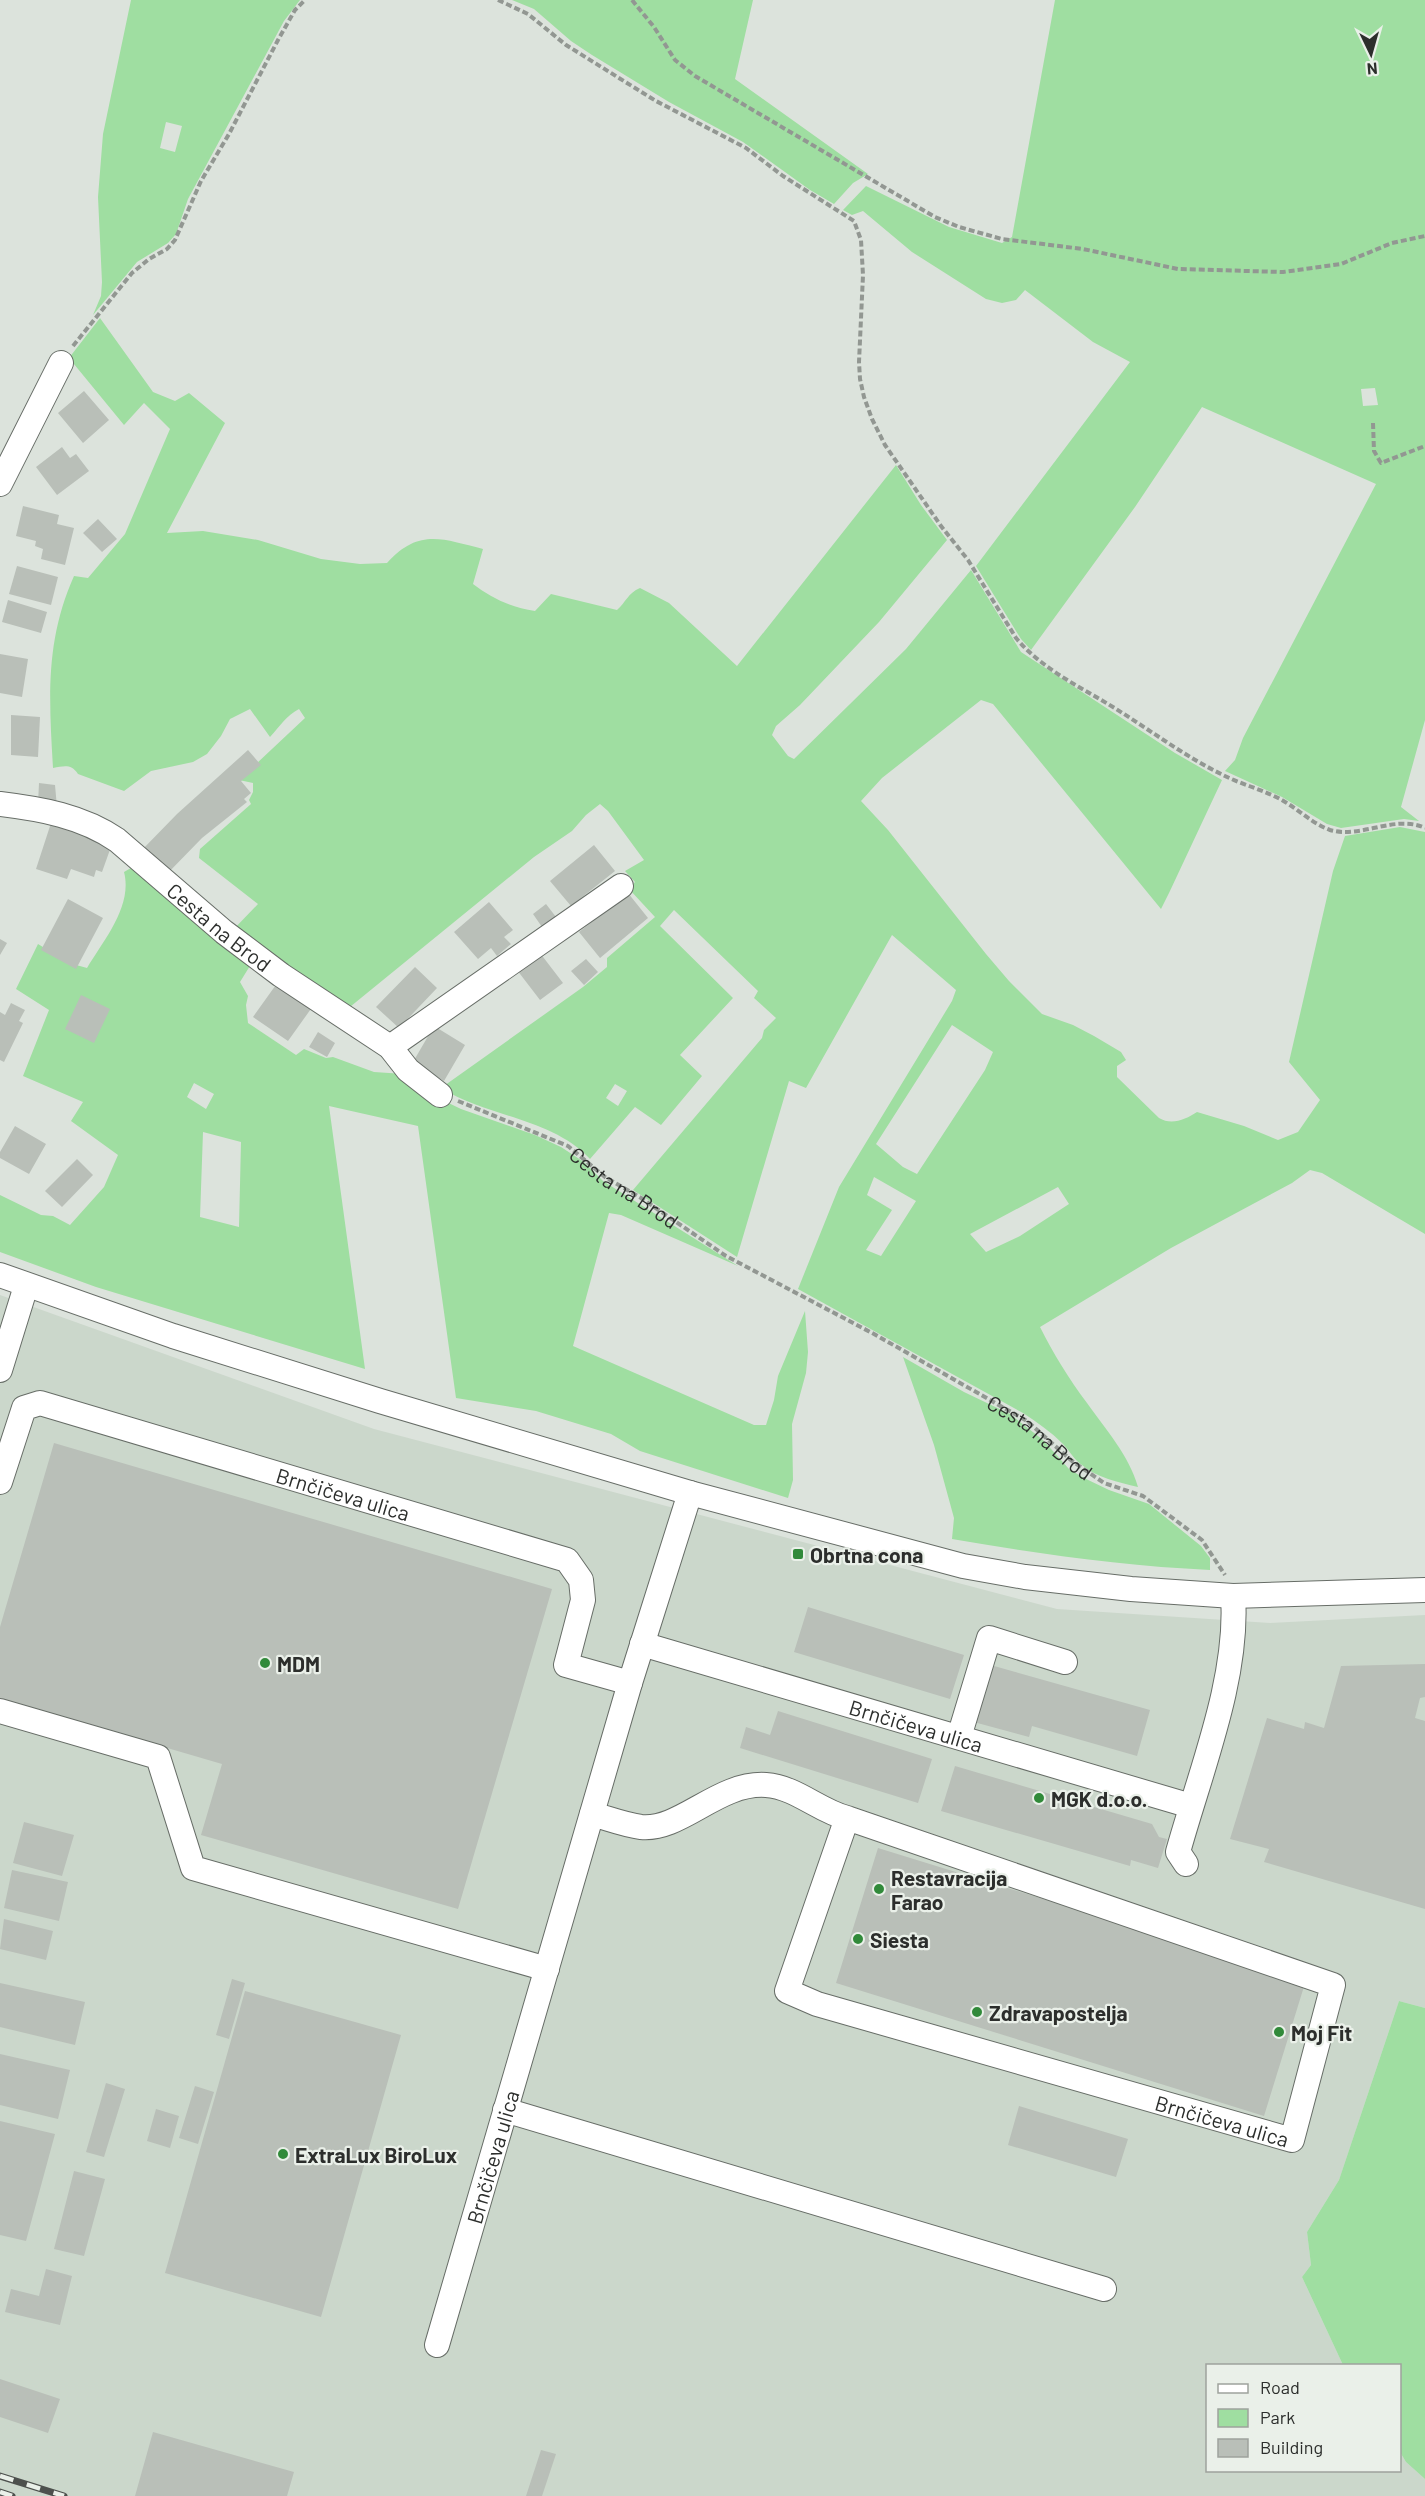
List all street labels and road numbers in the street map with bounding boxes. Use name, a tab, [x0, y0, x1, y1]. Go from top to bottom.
street label: Cesta na Brod	[163, 877, 277, 976]
street label: Cesta na Brod	[565, 1141, 684, 1233]
street label: Cesta na Brod	[983, 1389, 1098, 1484]
street label: Brnčičeva ulica	[274, 1462, 413, 1525]
street label: Brnčičeva ulica	[847, 1693, 986, 1756]
street label: Brnčičeva ulica	[461, 2087, 523, 2227]
street label: Brnčičeva ulica	[1153, 2089, 1292, 2151]

